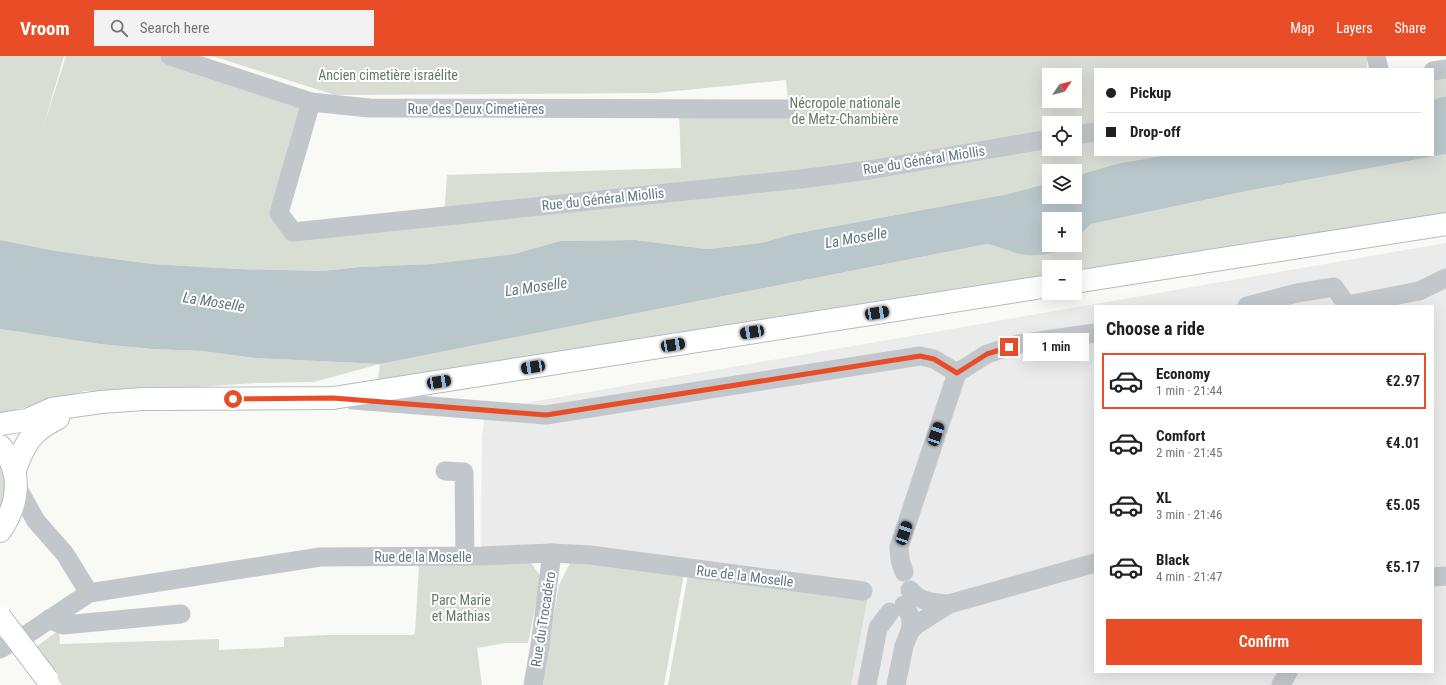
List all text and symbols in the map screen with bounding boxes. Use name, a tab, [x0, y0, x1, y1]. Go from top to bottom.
search box	[94, 10, 374, 46]
text: Vroom	[20, 17, 70, 40]
icon: search	[108, 17, 130, 39]
text: Search here	[140, 19, 209, 37]
text: Map	[1290, 20, 1314, 36]
text: Layers	[1336, 20, 1373, 36]
text: Share	[1395, 20, 1426, 36]
park label: Ancien cimetière israélite	[318, 67, 458, 83]
north arrow	[1042, 68, 1082, 108]
map controls	[1042, 68, 1082, 300]
text: Pickup	[1130, 84, 1171, 102]
park label: Nécropole nationale de Metz-Chambière	[790, 95, 901, 127]
street label: Rue des Deux Cimetières	[407, 101, 545, 117]
button: locate	[1042, 116, 1082, 156]
text: Drop-off	[1130, 123, 1181, 141]
street label: Rue du Général Miollis	[862, 142, 986, 178]
button: layers	[1042, 164, 1082, 204]
street label: Rue du Général Miollis	[541, 185, 665, 213]
button: +	[1042, 212, 1082, 252]
water label: La Moselle	[824, 224, 889, 252]
button: −	[1042, 260, 1082, 300]
water label: La Moselle	[504, 274, 568, 300]
water label: La Moselle	[182, 288, 246, 316]
car	[864, 305, 890, 321]
text: Choose a ride	[1106, 318, 1205, 339]
car	[739, 324, 765, 340]
callout: 1 min	[1023, 333, 1089, 361]
car	[660, 337, 686, 353]
route end	[1000, 338, 1018, 356]
text: 1 min	[1042, 339, 1070, 354]
car	[520, 359, 546, 375]
icon: car	[1108, 363, 1144, 399]
text: Economy	[1156, 365, 1210, 383]
text: €2.97	[1386, 372, 1420, 390]
car	[426, 374, 452, 390]
text: 1 min · 21:44	[1156, 383, 1222, 398]
route start	[224, 390, 242, 408]
car	[927, 421, 945, 447]
icon: car	[1108, 425, 1144, 461]
text: Comfort	[1156, 427, 1205, 445]
text: €4.01	[1386, 434, 1420, 452]
text: 2 min · 21:45	[1156, 445, 1222, 460]
icon: car	[1108, 487, 1144, 523]
text: XL	[1156, 489, 1172, 507]
text: €5.05	[1386, 496, 1420, 514]
text: 3 min · 21:46	[1156, 507, 1222, 522]
car	[895, 520, 913, 546]
street label: Rue de la Moselle	[374, 549, 472, 565]
icon: car	[1108, 549, 1144, 585]
text: Black	[1156, 551, 1189, 569]
text: €5.17	[1386, 558, 1420, 576]
street label: Rue de la Moselle	[696, 562, 795, 590]
text: 4 min · 21:47	[1156, 569, 1222, 584]
street label: Rue du Trocadéro	[528, 570, 558, 668]
park label: Parc Marie et Mathias	[431, 592, 491, 624]
button: Confirm	[1106, 619, 1422, 665]

